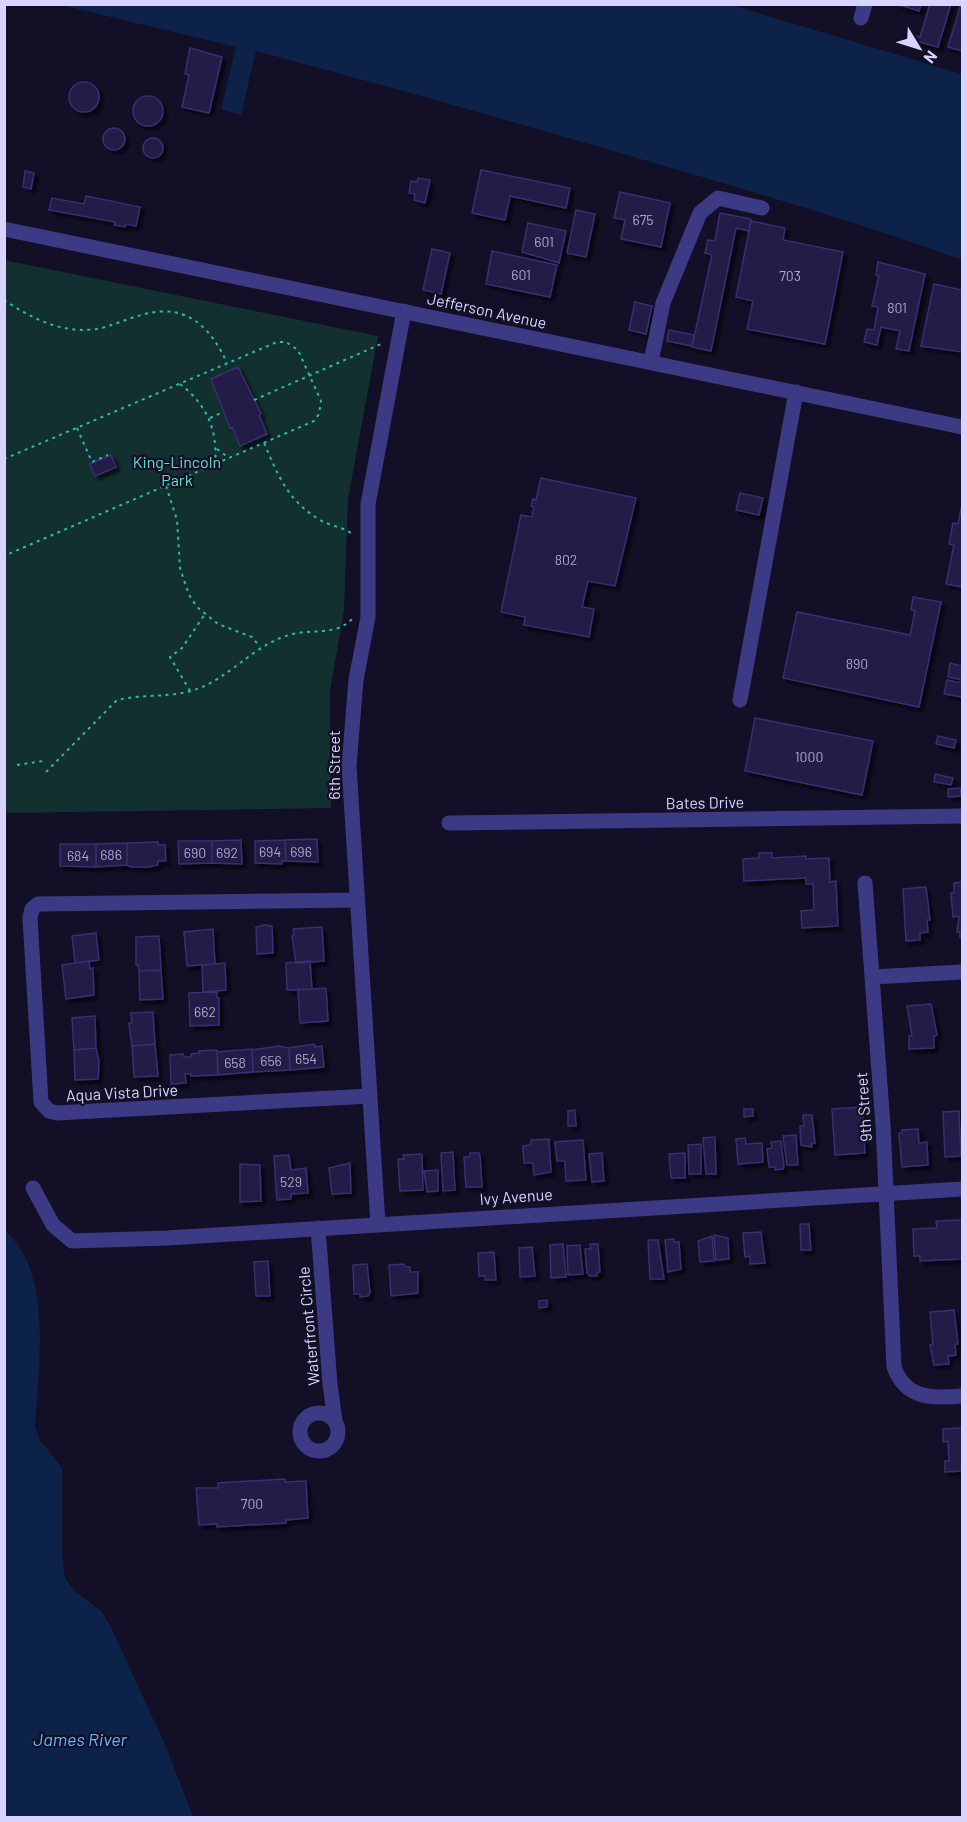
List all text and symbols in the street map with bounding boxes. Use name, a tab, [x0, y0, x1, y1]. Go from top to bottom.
north arrow	[889, 18, 949, 78]
text: N	[920, 48, 942, 68]
house number: 675	[632, 211, 654, 228]
house number: 601	[534, 233, 554, 250]
house number: 601	[511, 266, 531, 283]
house number: 703	[779, 267, 801, 284]
street label: Jefferson Avenue	[426, 288, 548, 332]
house number: 801	[887, 299, 907, 316]
park label: King-Lincoln Park	[133, 452, 221, 489]
house number: 802	[555, 551, 577, 568]
house number: 890	[846, 655, 868, 672]
street label: 6th Street	[324, 730, 343, 800]
house number: 1000	[795, 748, 823, 765]
street label: Bates Drive	[666, 792, 744, 812]
house number: 694	[259, 843, 281, 860]
house number: 696	[290, 843, 312, 860]
house number: 690	[184, 844, 206, 861]
house number: 692	[216, 844, 238, 861]
house number: 686	[100, 846, 122, 863]
house number: 684	[67, 847, 89, 864]
house number: 662	[194, 1003, 216, 1020]
house number: 654	[295, 1050, 317, 1067]
house number: 656	[260, 1052, 282, 1069]
house number: 658	[224, 1054, 246, 1071]
street label: 9th Street	[851, 1072, 875, 1142]
street label: Aqua Vista Drive	[65, 1080, 179, 1104]
house number: 529	[280, 1173, 302, 1190]
street label: Ivy Avenue	[479, 1184, 553, 1208]
street label: Waterfront Circle	[293, 1266, 323, 1386]
house number: 700	[241, 1495, 263, 1512]
water label: James River	[33, 1728, 128, 1750]

